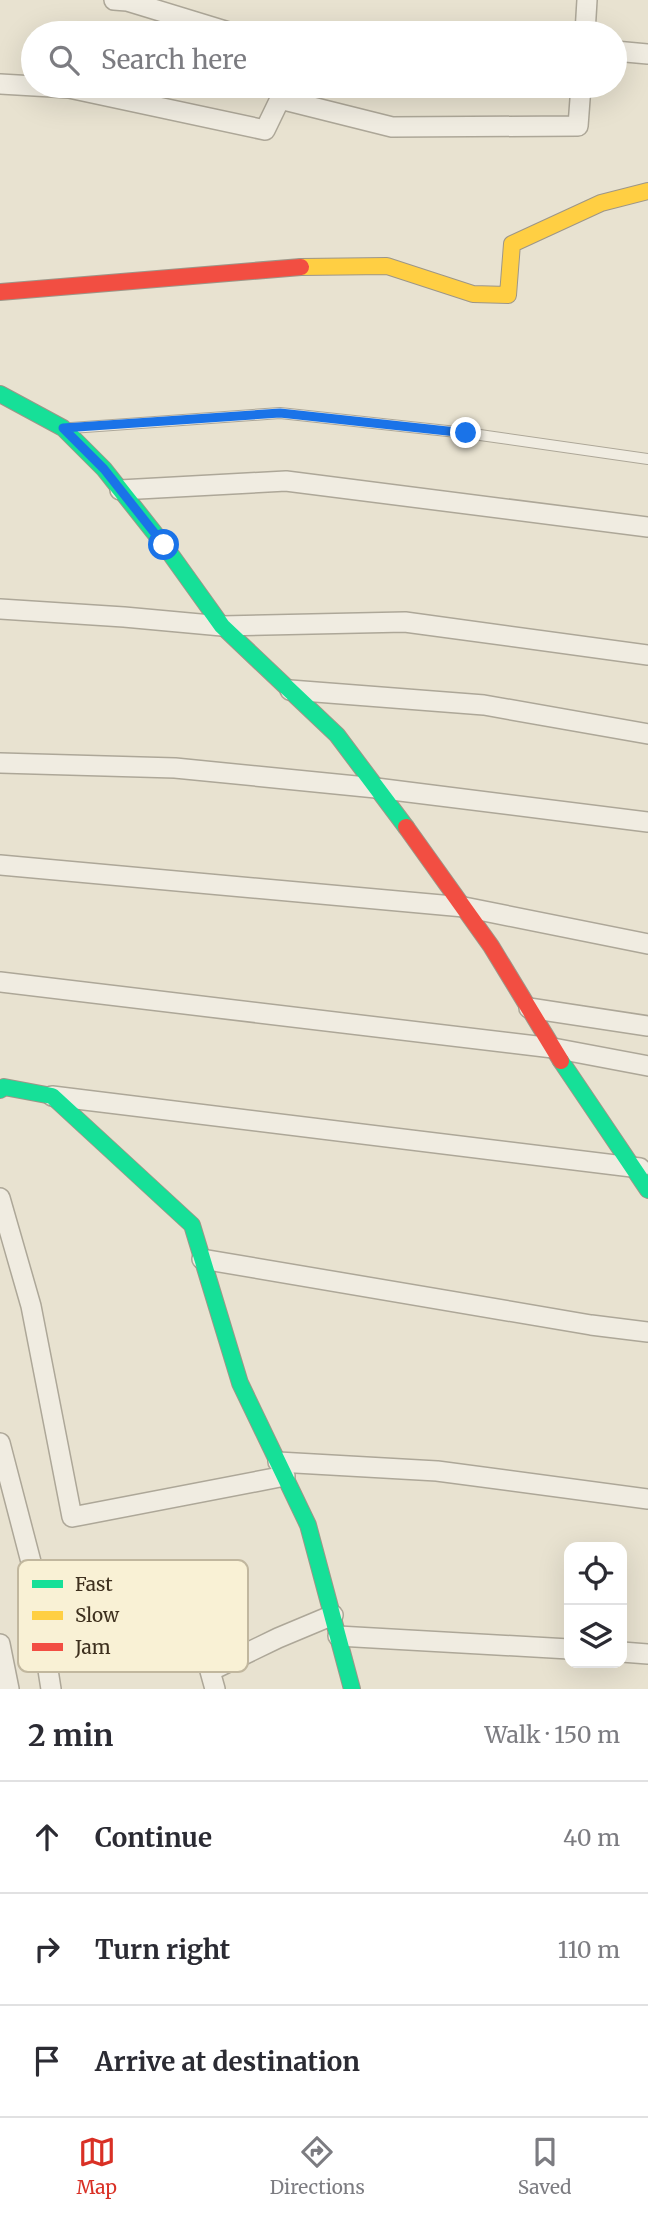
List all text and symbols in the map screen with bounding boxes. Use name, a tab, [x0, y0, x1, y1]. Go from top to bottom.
search box	[21, 21, 627, 98]
icon: search	[45, 41, 83, 79]
text: Search here	[101, 43, 247, 76]
route end	[450, 417, 481, 448]
route start	[148, 529, 179, 560]
map controls	[564, 1542, 627, 1668]
button: locate	[564, 1542, 627, 1605]
legend	[18, 1560, 248, 1672]
text: Fast	[75, 1572, 113, 1596]
text: Slow	[75, 1603, 120, 1627]
button: layers	[564, 1605, 627, 1668]
text: Jam	[74, 1635, 111, 1659]
text: 2 min	[28, 1716, 113, 1754]
text: Walk · 150 m	[484, 1720, 620, 1749]
icon: ahead	[28, 1818, 66, 1856]
text: Continue	[95, 1821, 212, 1854]
text: 40 m	[563, 1823, 620, 1852]
icon: right	[28, 1930, 66, 1968]
text: Turn right	[95, 1933, 230, 1966]
text: 110 m	[558, 1935, 620, 1964]
icon: arrive	[28, 2042, 66, 2080]
text: Arrive at destination	[95, 2045, 360, 2078]
tab: Map	[76, 2133, 117, 2199]
tab: Directions	[270, 2133, 365, 2199]
tab: Saved	[518, 2133, 572, 2199]

